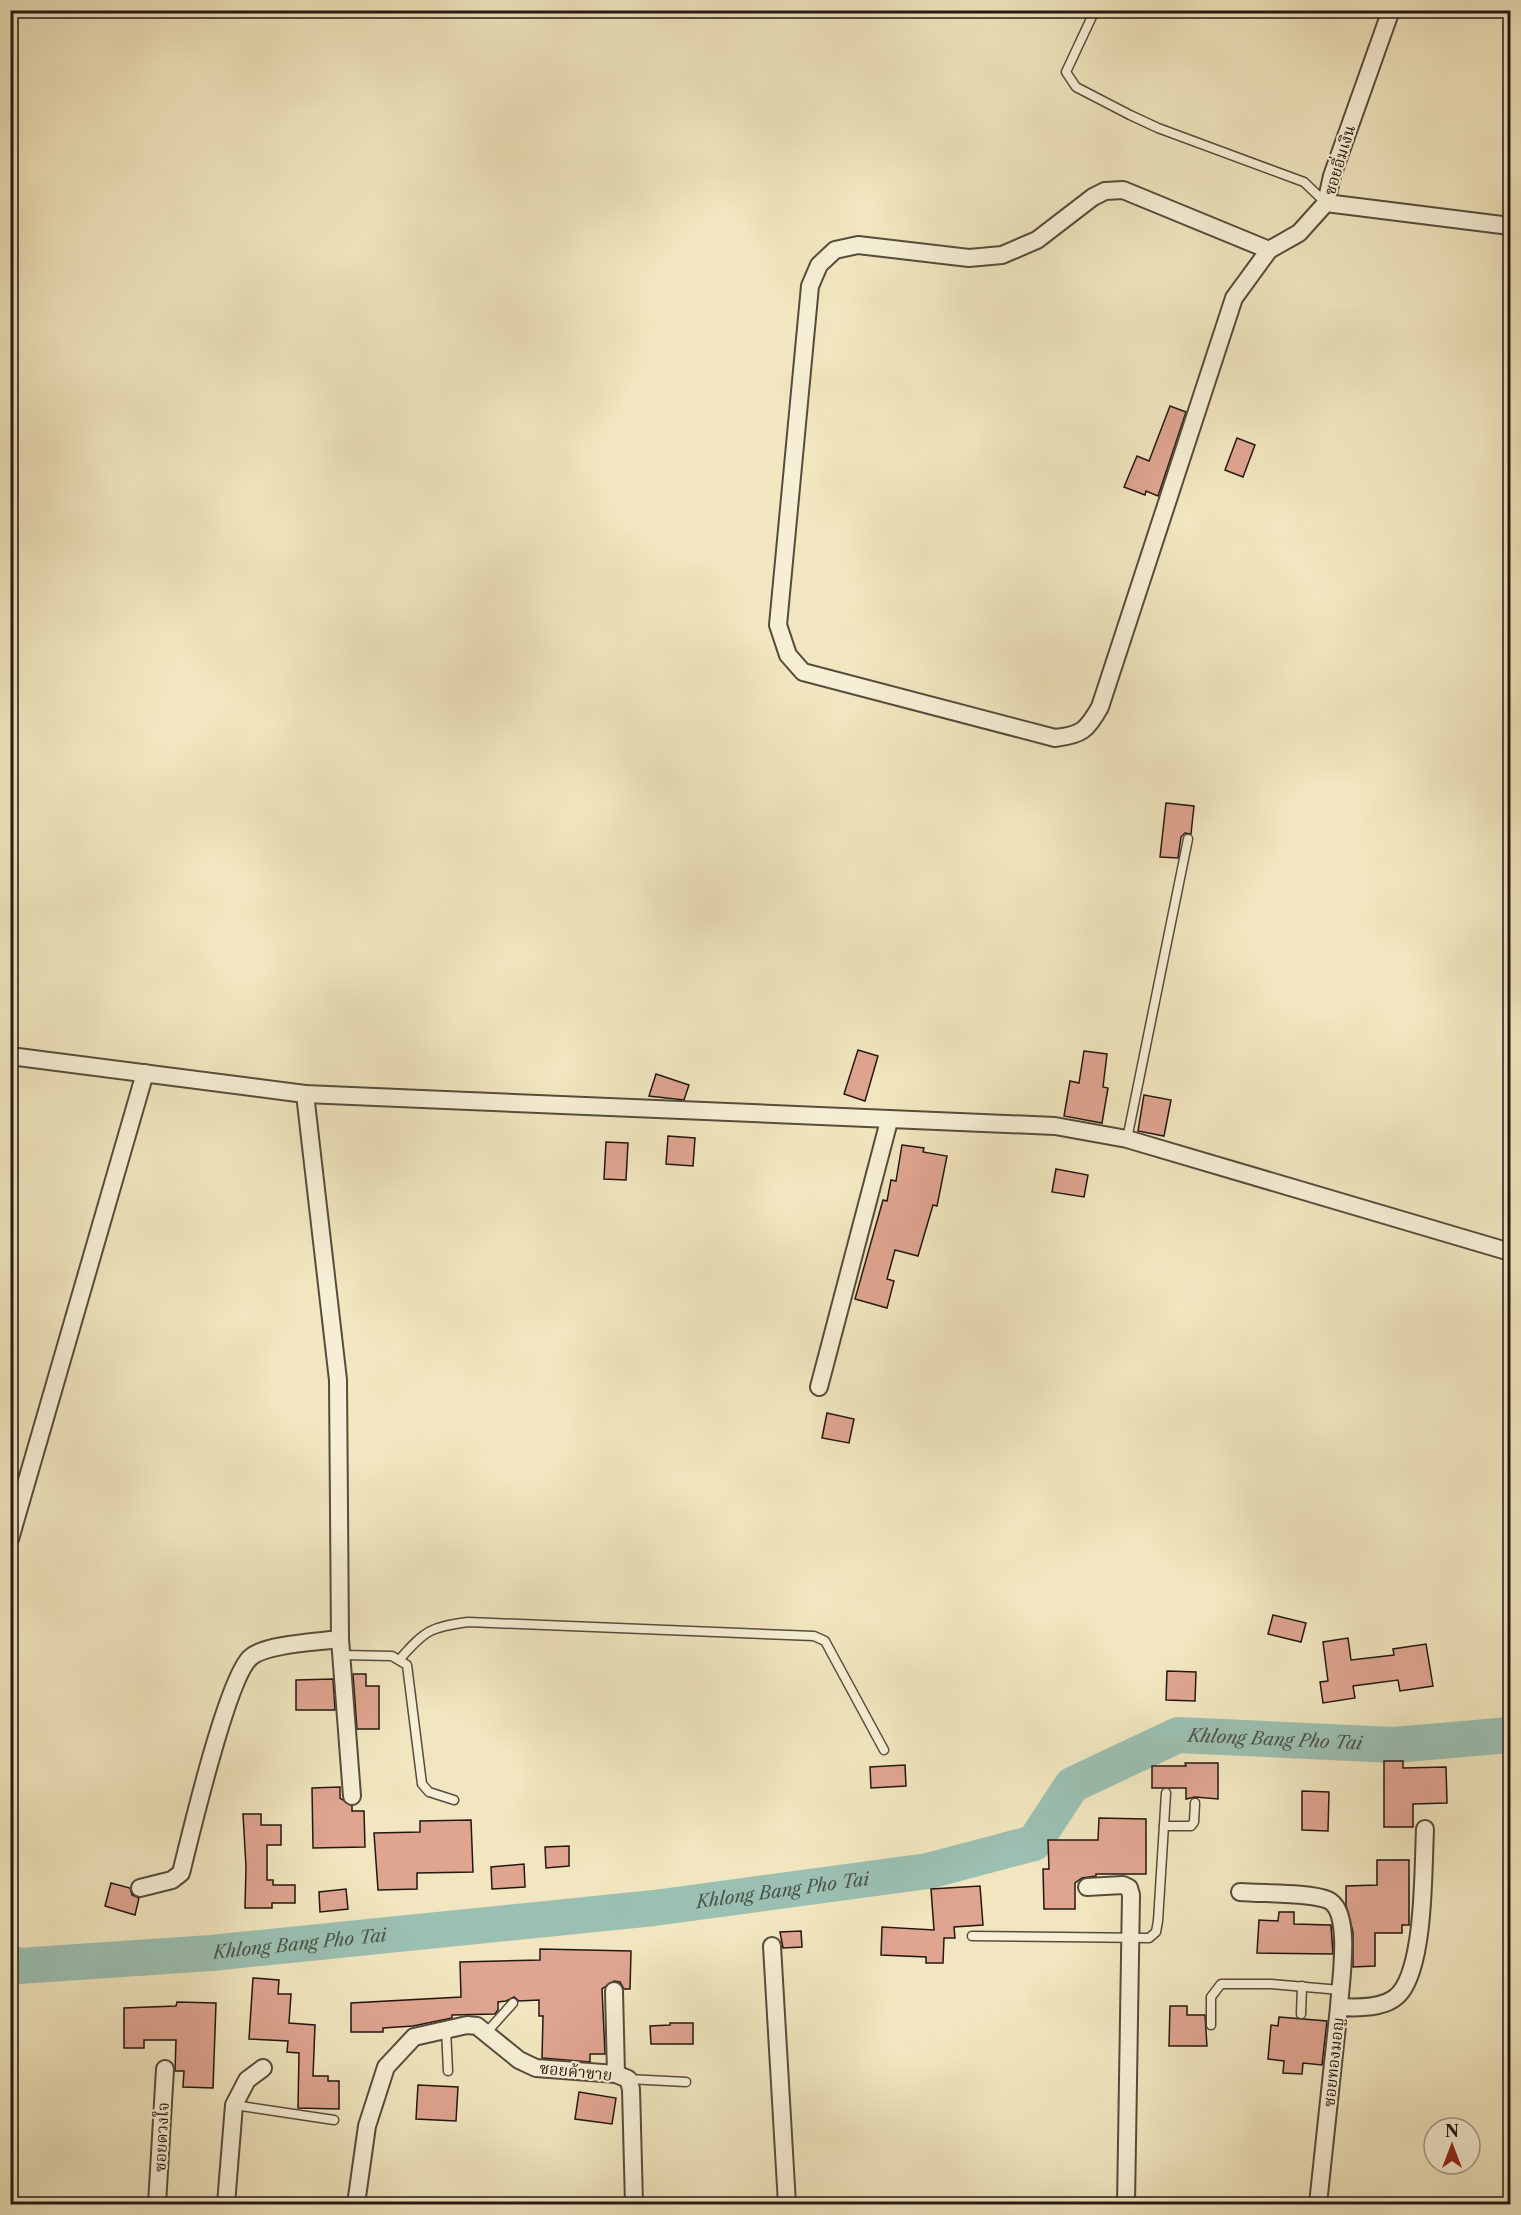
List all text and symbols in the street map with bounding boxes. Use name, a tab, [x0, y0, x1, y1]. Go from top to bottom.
street label: ซอยอิ่มเงิน	[1318, 122, 1359, 198]
water label: Khlong Bang Pho Tai	[1185, 1724, 1364, 1755]
water label: Khlong Bang Pho Tai	[693, 1868, 872, 1913]
water label: Khlong Bang Pho Tai	[210, 1924, 389, 1964]
street label: ซอยทองมอญ	[1318, 2016, 1348, 2108]
street label: ซอยค้าขาย	[539, 2057, 613, 2085]
street label: ซอยดวงใจ	[149, 2102, 173, 2172]
north arrow	[1422, 2116, 1482, 2176]
text: N	[1445, 2121, 1459, 2141]

